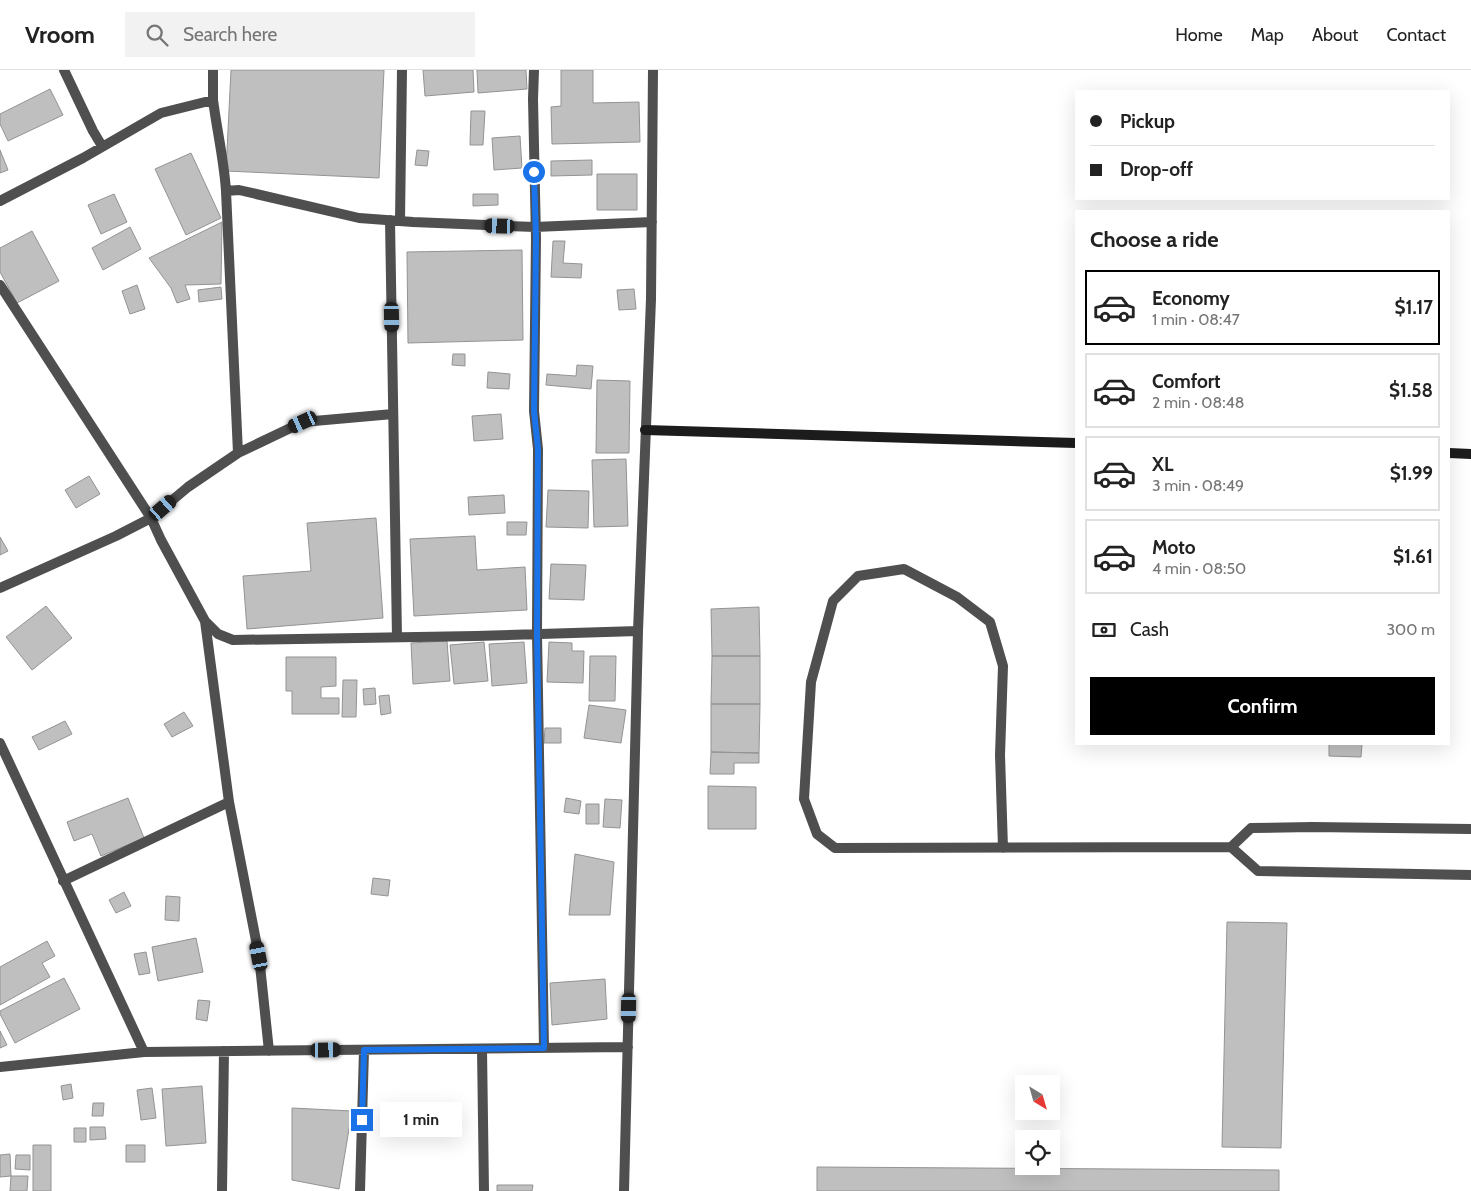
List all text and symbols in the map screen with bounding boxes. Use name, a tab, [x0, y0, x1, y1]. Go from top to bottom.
search box	[125, 12, 475, 57]
text: Vroom	[25, 20, 95, 49]
icon: search	[143, 21, 171, 49]
text: Search here	[183, 23, 277, 46]
text: Home	[1175, 24, 1223, 46]
text: Map	[1251, 24, 1284, 46]
text: About	[1312, 24, 1358, 46]
text: Contact	[1386, 24, 1446, 46]
text: Pickup	[1120, 110, 1175, 133]
text: Drop-off	[1120, 158, 1193, 181]
route start	[523, 161, 545, 183]
car	[484, 218, 515, 234]
text: Choose a ride	[1090, 226, 1219, 253]
icon: car	[1092, 285, 1137, 330]
text: Economy	[1152, 287, 1230, 310]
text: $1.17	[1394, 296, 1433, 319]
car	[384, 302, 399, 332]
text: 1 min · 08:47	[1152, 310, 1240, 329]
icon: car	[1092, 368, 1137, 413]
text: Comfort	[1152, 370, 1221, 393]
text: $1.58	[1389, 379, 1433, 402]
text: 2 min · 08:48	[1152, 393, 1245, 412]
car	[286, 409, 319, 435]
icon: car	[1092, 451, 1137, 496]
text: XL	[1152, 453, 1173, 476]
text: $1.99	[1390, 462, 1433, 485]
text: 3 min · 08:49	[1152, 476, 1244, 495]
car	[146, 492, 179, 524]
icon: car	[1092, 534, 1137, 579]
text: Moto	[1152, 536, 1196, 559]
text: $1.61	[1393, 545, 1433, 568]
text: 4 min · 08:50	[1152, 559, 1246, 578]
icon: cash	[1090, 616, 1118, 644]
text: Cash	[1130, 618, 1169, 641]
text: 300 m	[1386, 620, 1435, 639]
button: Confirm	[1090, 677, 1435, 735]
car	[248, 940, 269, 972]
car	[621, 993, 636, 1023]
car	[310, 1042, 341, 1058]
north arrow	[1015, 1075, 1060, 1120]
map controls	[1015, 1075, 1060, 1175]
callout: 1 min	[380, 1102, 462, 1138]
route end	[351, 1109, 373, 1131]
text: 1 min	[403, 1110, 439, 1129]
button: locate	[1015, 1130, 1060, 1175]

